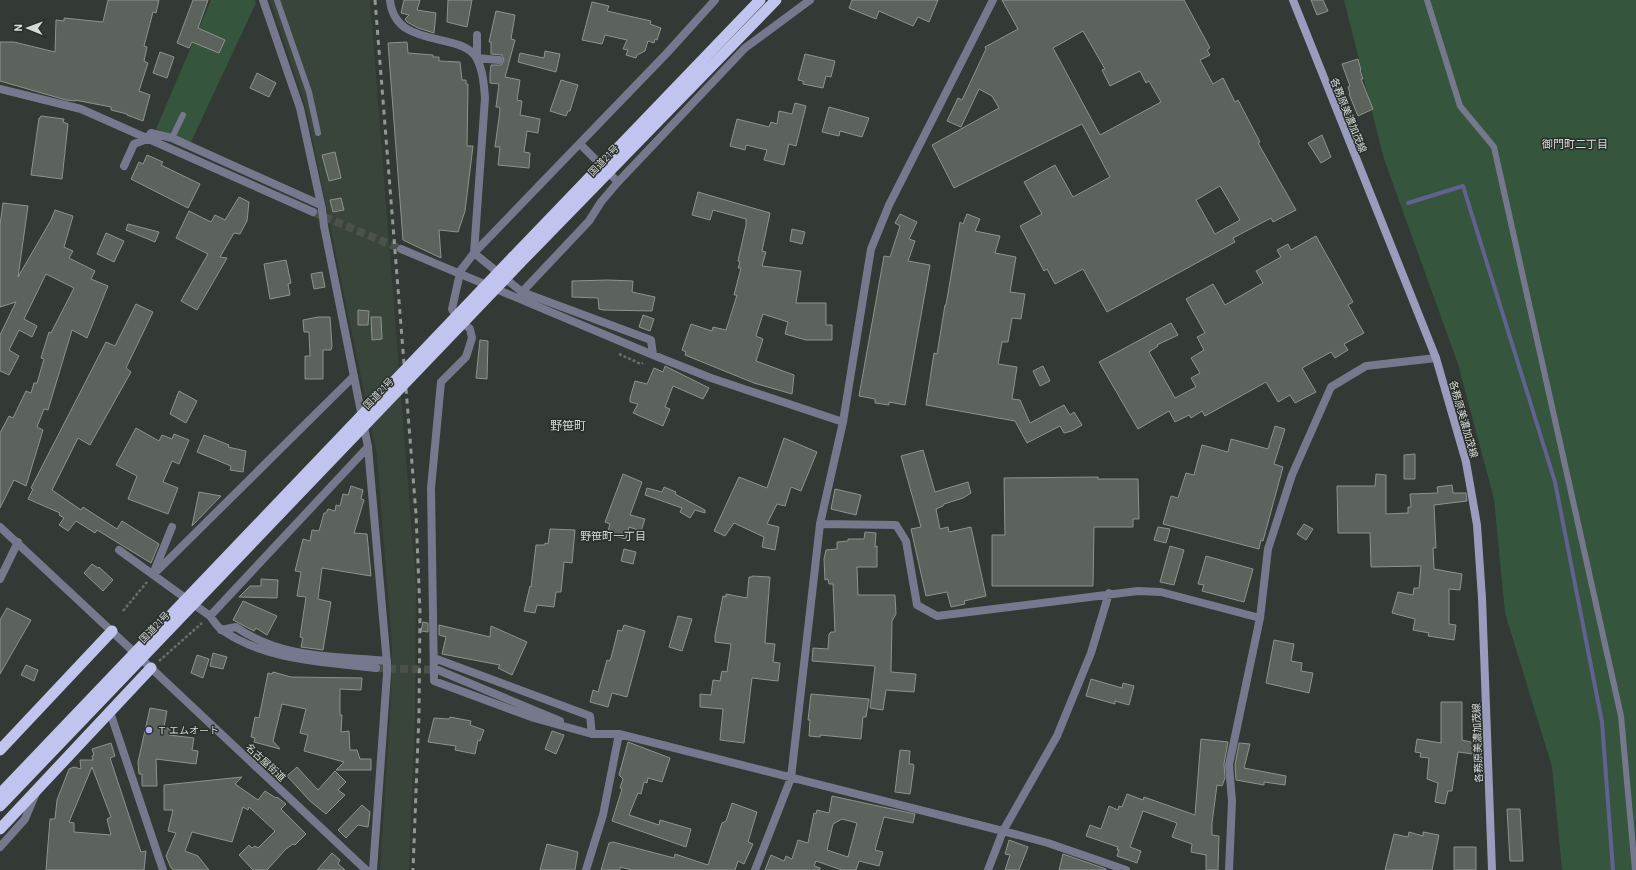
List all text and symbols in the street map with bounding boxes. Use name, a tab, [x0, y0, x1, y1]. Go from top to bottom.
north arrow	[8, 8, 48, 48]
text: N	[11, 24, 24, 32]
street label: 各務原美濃加茂線	[1328, 76, 1370, 154]
district label: 御門町二丁目	[1541, 137, 1608, 150]
street label: 国道21号	[585, 142, 621, 178]
street label: 国道21号	[360, 375, 396, 411]
street label: 各務原美濃加茂線	[1447, 379, 1481, 459]
district label: 野笹町	[550, 418, 586, 432]
district label: 野笹町一丁目	[580, 529, 646, 542]
street label: 国道21号	[136, 609, 172, 645]
street label: 各務原美濃加茂線	[1470, 703, 1484, 783]
place label: Ｔ エムオート	[157, 724, 219, 736]
marker: Ｔ エムオート	[144, 725, 154, 735]
street label: 名古屋街道	[244, 741, 288, 783]

